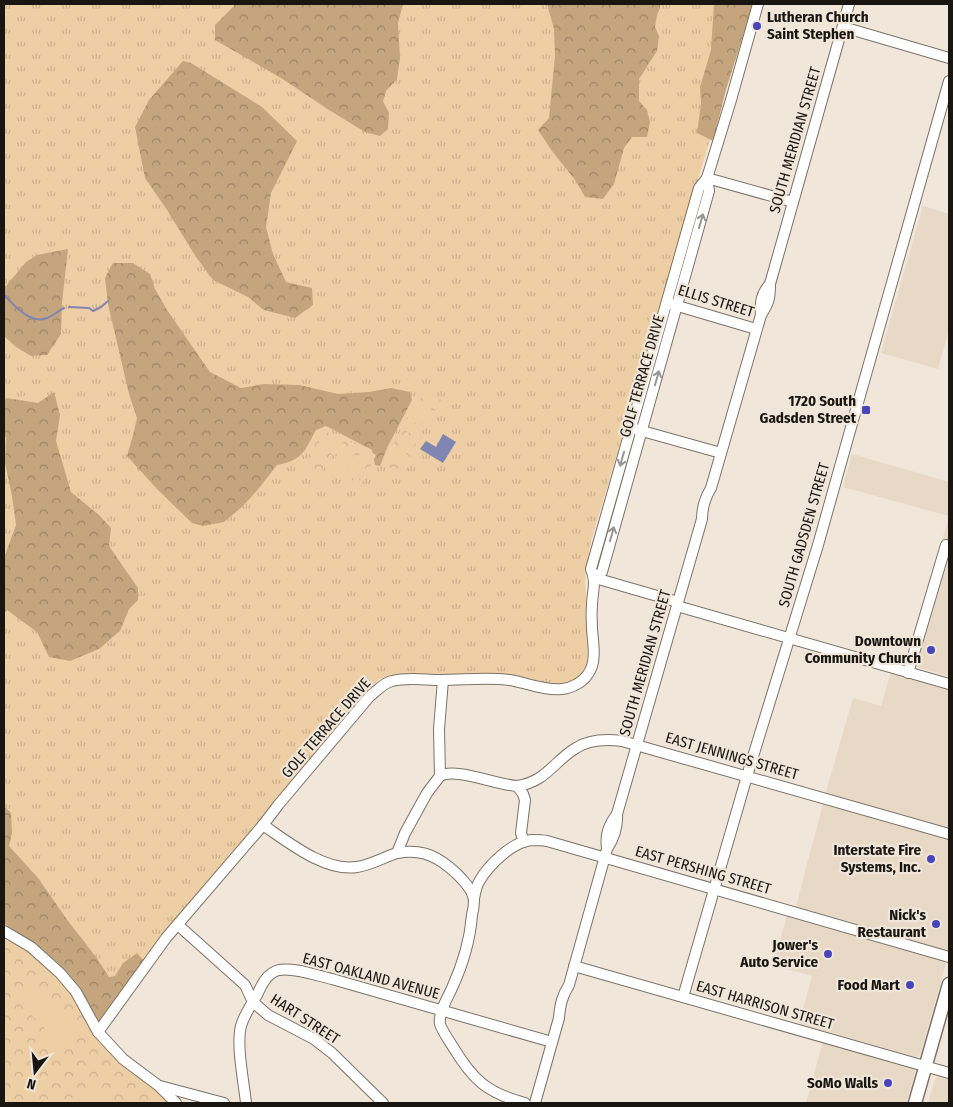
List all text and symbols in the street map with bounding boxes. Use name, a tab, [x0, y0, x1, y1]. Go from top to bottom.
place label: Lutheran Church Saint Stephen	[767, 8, 869, 43]
marker: Lutheran Church Saint Stephen	[751, 20, 763, 32]
street label: SOUTH MERIDIAN STREET	[765, 65, 825, 215]
one-way arrow	[696, 214, 706, 230]
street label: ELLIS STREET	[676, 281, 756, 321]
street label: GOLF TERRACE DRIVE	[616, 313, 668, 439]
one-way arrow	[652, 370, 662, 386]
place label: 1720 South Gadsden Street	[760, 392, 857, 427]
marker: 1720 South Gadsden Street	[860, 404, 872, 416]
one-way arrow	[617, 450, 627, 466]
street label: SOUTH GADSDEN STREET	[775, 461, 833, 609]
one-way arrow	[608, 527, 618, 543]
street label: SOUTH MERIDIAN STREET	[615, 588, 675, 738]
place label: Downtown Community Church	[805, 632, 921, 667]
marker: Downtown Community Church	[925, 644, 937, 656]
street label: GOLF TERRACE DRIVE	[278, 674, 374, 782]
street label: EAST JENNINGS STREET	[663, 728, 801, 784]
place label: Interstate Fire Systems, Inc.	[833, 841, 922, 876]
street label: EAST PERSHING STREET	[633, 842, 773, 898]
marker: Interstate Fire Systems, Inc.	[925, 853, 937, 865]
place label: Nick's Restaurant	[858, 906, 927, 941]
marker: Nick's Restaurant	[930, 918, 942, 930]
place label: Jower's Auto Service	[739, 936, 818, 971]
marker: Jower's Auto Service	[822, 948, 834, 960]
street label: EAST OAKLAND AVENUE	[301, 949, 441, 1003]
place label: Food Mart	[838, 976, 901, 994]
street label: EAST HARRISON STREET	[694, 977, 836, 1033]
marker: Food Mart	[904, 979, 916, 991]
street label: HART STREET	[267, 990, 343, 1048]
north arrow	[10, 1047, 60, 1097]
place label: SoMo Walls	[807, 1074, 878, 1092]
text: N	[25, 1075, 38, 1093]
marker: SoMo Walls	[882, 1077, 894, 1089]

